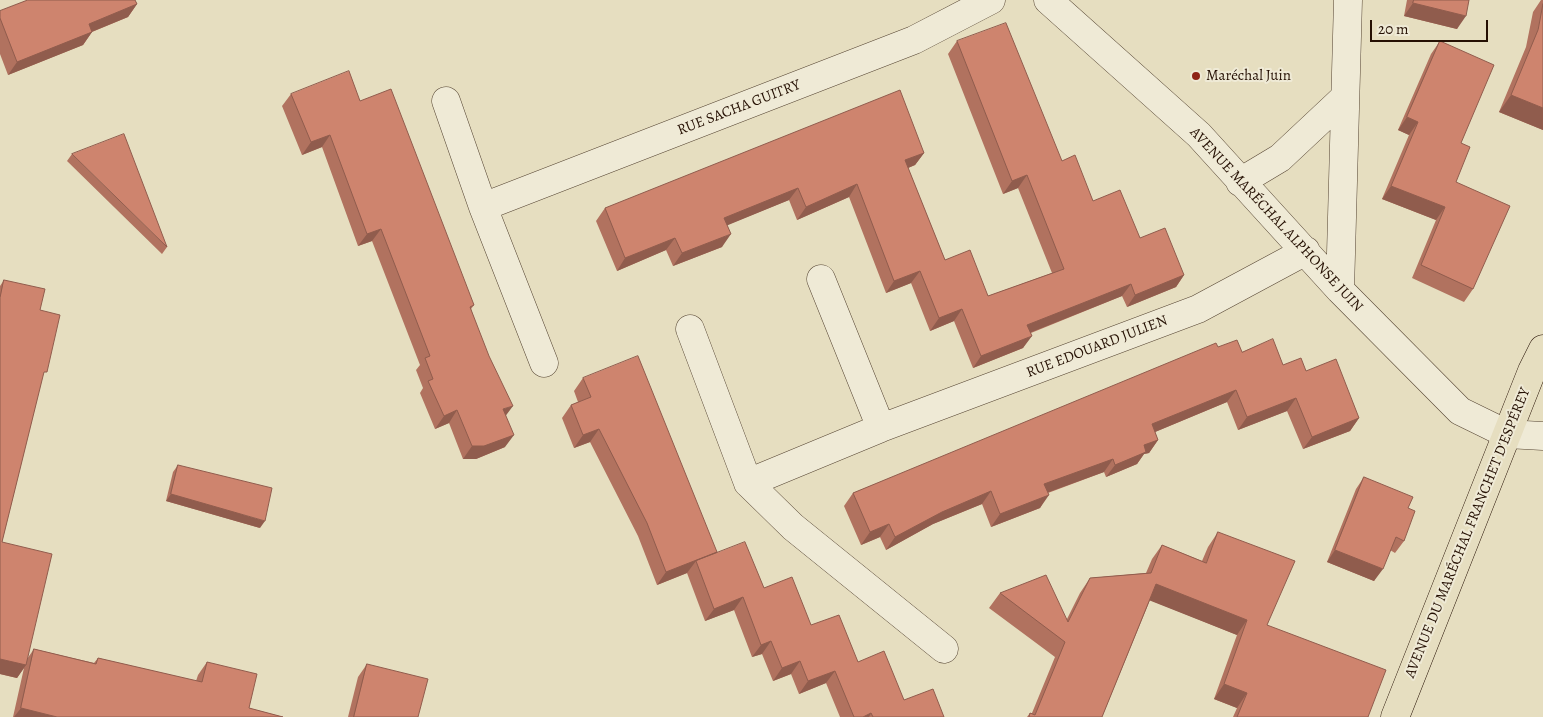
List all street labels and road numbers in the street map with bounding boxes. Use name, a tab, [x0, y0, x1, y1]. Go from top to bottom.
street label: RUE SACHA GUITRY	[675, 76, 803, 140]
street label: AVENUE MARÉCHAL ALPHONSE JUIN	[1186, 124, 1366, 316]
street label: RUE EDOUARD JULIEN	[1024, 312, 1170, 382]
street label: AVENUE DU MARÉCHAL FRANCHET D'ESPÉREY	[1401, 385, 1535, 681]

